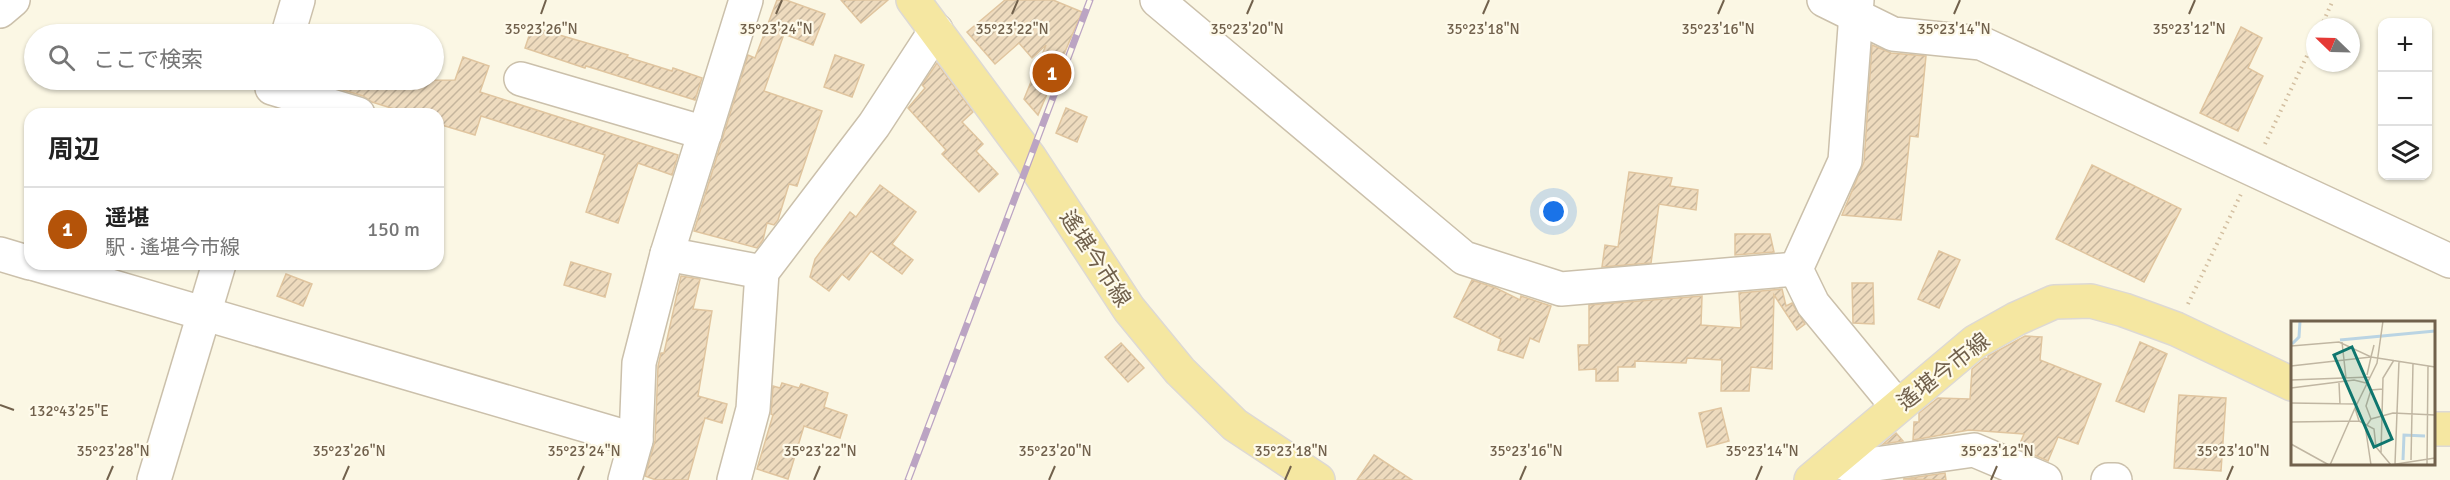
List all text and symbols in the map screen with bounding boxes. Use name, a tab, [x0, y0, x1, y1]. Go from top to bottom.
north arrow	[2306, 18, 2360, 72]
map controls	[2378, 18, 2432, 180]
button: +	[2378, 18, 2432, 72]
text: 35°23'26"N	[504, 20, 578, 38]
text: 35°23'24"N	[739, 20, 813, 38]
text: 35°23'22"N	[975, 20, 1049, 38]
text: 35°23'20"N	[1210, 20, 1284, 38]
text: 35°23'18"N	[1446, 20, 1520, 38]
text: 35°23'16"N	[1681, 20, 1755, 38]
text: 35°23'14"N	[1917, 20, 1991, 38]
text: 35°23'12"N	[2152, 20, 2226, 38]
search box	[24, 24, 444, 90]
icon: search	[45, 41, 78, 74]
text: ここで検索	[93, 46, 203, 73]
pin: 1	[1032, 50, 1072, 96]
button: −	[2378, 72, 2432, 126]
button: layers	[2378, 126, 2432, 180]
text: 周辺	[48, 134, 100, 166]
your location	[1539, 197, 1568, 226]
text: 遥堪	[105, 204, 149, 231]
street label: 遙堪今市線	[1054, 205, 1137, 312]
text: 1	[62, 217, 73, 242]
text: 150 m	[367, 217, 420, 242]
text: 駅 · 遙堪今市線	[105, 235, 240, 260]
inset map	[2291, 321, 2435, 465]
street label: 遙堪今市線	[1892, 327, 1995, 416]
text: 132°43'25"E	[29, 402, 109, 420]
text: 35°23'28"N	[76, 442, 150, 460]
text: 35°23'26"N	[312, 442, 386, 460]
text: 35°23'24"N	[547, 442, 621, 460]
text: 35°23'22"N	[783, 442, 857, 460]
text: 35°23'20"N	[1018, 442, 1092, 460]
text: 35°23'18"N	[1254, 442, 1328, 460]
text: 35°23'16"N	[1489, 442, 1563, 460]
text: 35°23'14"N	[1725, 442, 1799, 460]
text: 35°23'12"N	[1960, 442, 2034, 460]
text: 35°23'10"N	[2196, 442, 2270, 460]

